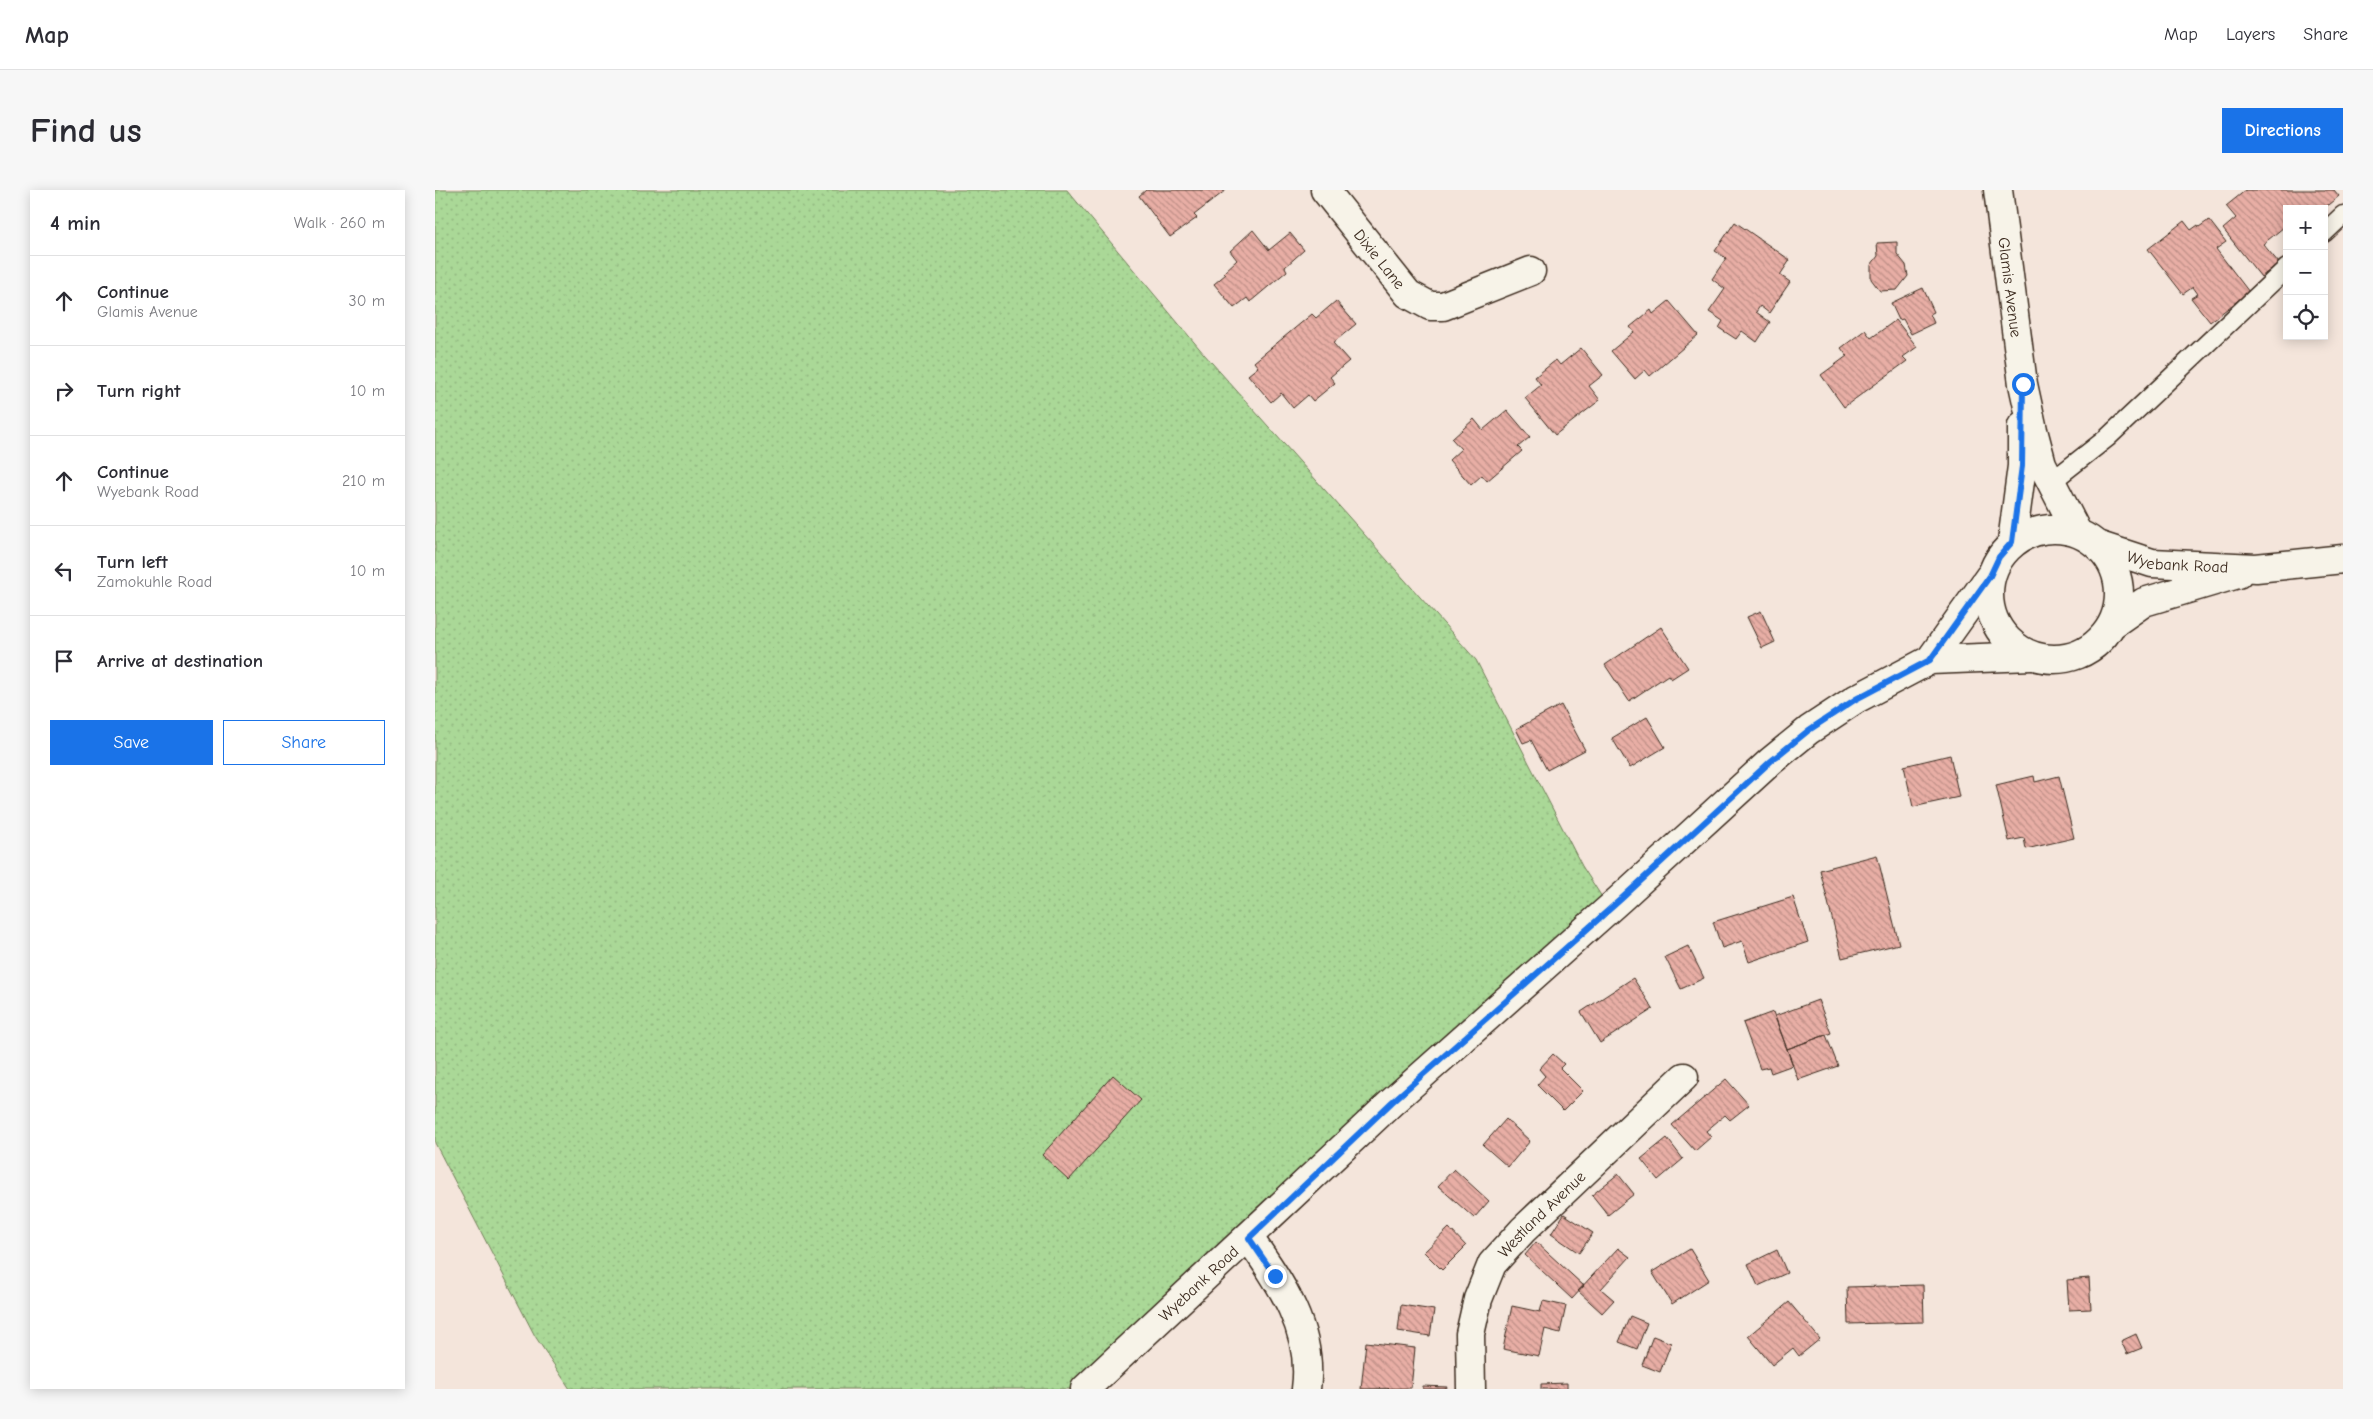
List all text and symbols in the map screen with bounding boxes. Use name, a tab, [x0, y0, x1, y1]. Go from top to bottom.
text: Map	[25, 21, 69, 49]
text: Map	[2164, 24, 2198, 45]
text: Layers	[2226, 24, 2275, 45]
text: Share	[2303, 24, 2348, 45]
button: Directions	[2222, 108, 2343, 153]
text: Find us	[30, 110, 142, 151]
map controls	[2283, 205, 2328, 340]
button: +	[2283, 205, 2328, 250]
text: 4 min	[50, 211, 101, 235]
text: Walk · 260 m	[294, 214, 385, 232]
street label: Dixie Lane	[1350, 226, 1408, 293]
street label: Glamis Avenue	[1994, 236, 2025, 339]
button: −	[2283, 250, 2328, 295]
text: Continue	[97, 281, 169, 303]
icon: ahead	[50, 287, 78, 315]
text: 30 m	[349, 292, 385, 310]
button: locate	[2283, 295, 2328, 340]
text: Glamis Avenue	[97, 303, 198, 321]
route start	[2012, 373, 2035, 396]
icon: right	[50, 377, 78, 405]
text: Turn right	[97, 380, 181, 402]
text: 10 m	[350, 382, 385, 400]
text: Continue	[97, 461, 169, 483]
icon: ahead	[50, 467, 78, 495]
text: 210 m	[342, 472, 385, 490]
text: Wyebank Road	[97, 483, 199, 501]
street label: Wyebank Road	[2124, 547, 2229, 577]
text: Turn left	[97, 551, 168, 573]
icon: left	[50, 557, 78, 585]
text: 10 m	[350, 562, 385, 580]
text: Zamokuhle Road	[97, 573, 212, 591]
icon: arrive	[50, 647, 78, 675]
text: Arrive at destination	[97, 650, 263, 672]
button: Save	[50, 720, 213, 765]
button: Share	[223, 720, 385, 765]
street label: Westland Avenue	[1495, 1168, 1589, 1261]
street label: Wyebank Road	[1155, 1242, 1242, 1325]
route end	[1264, 1265, 1287, 1288]

